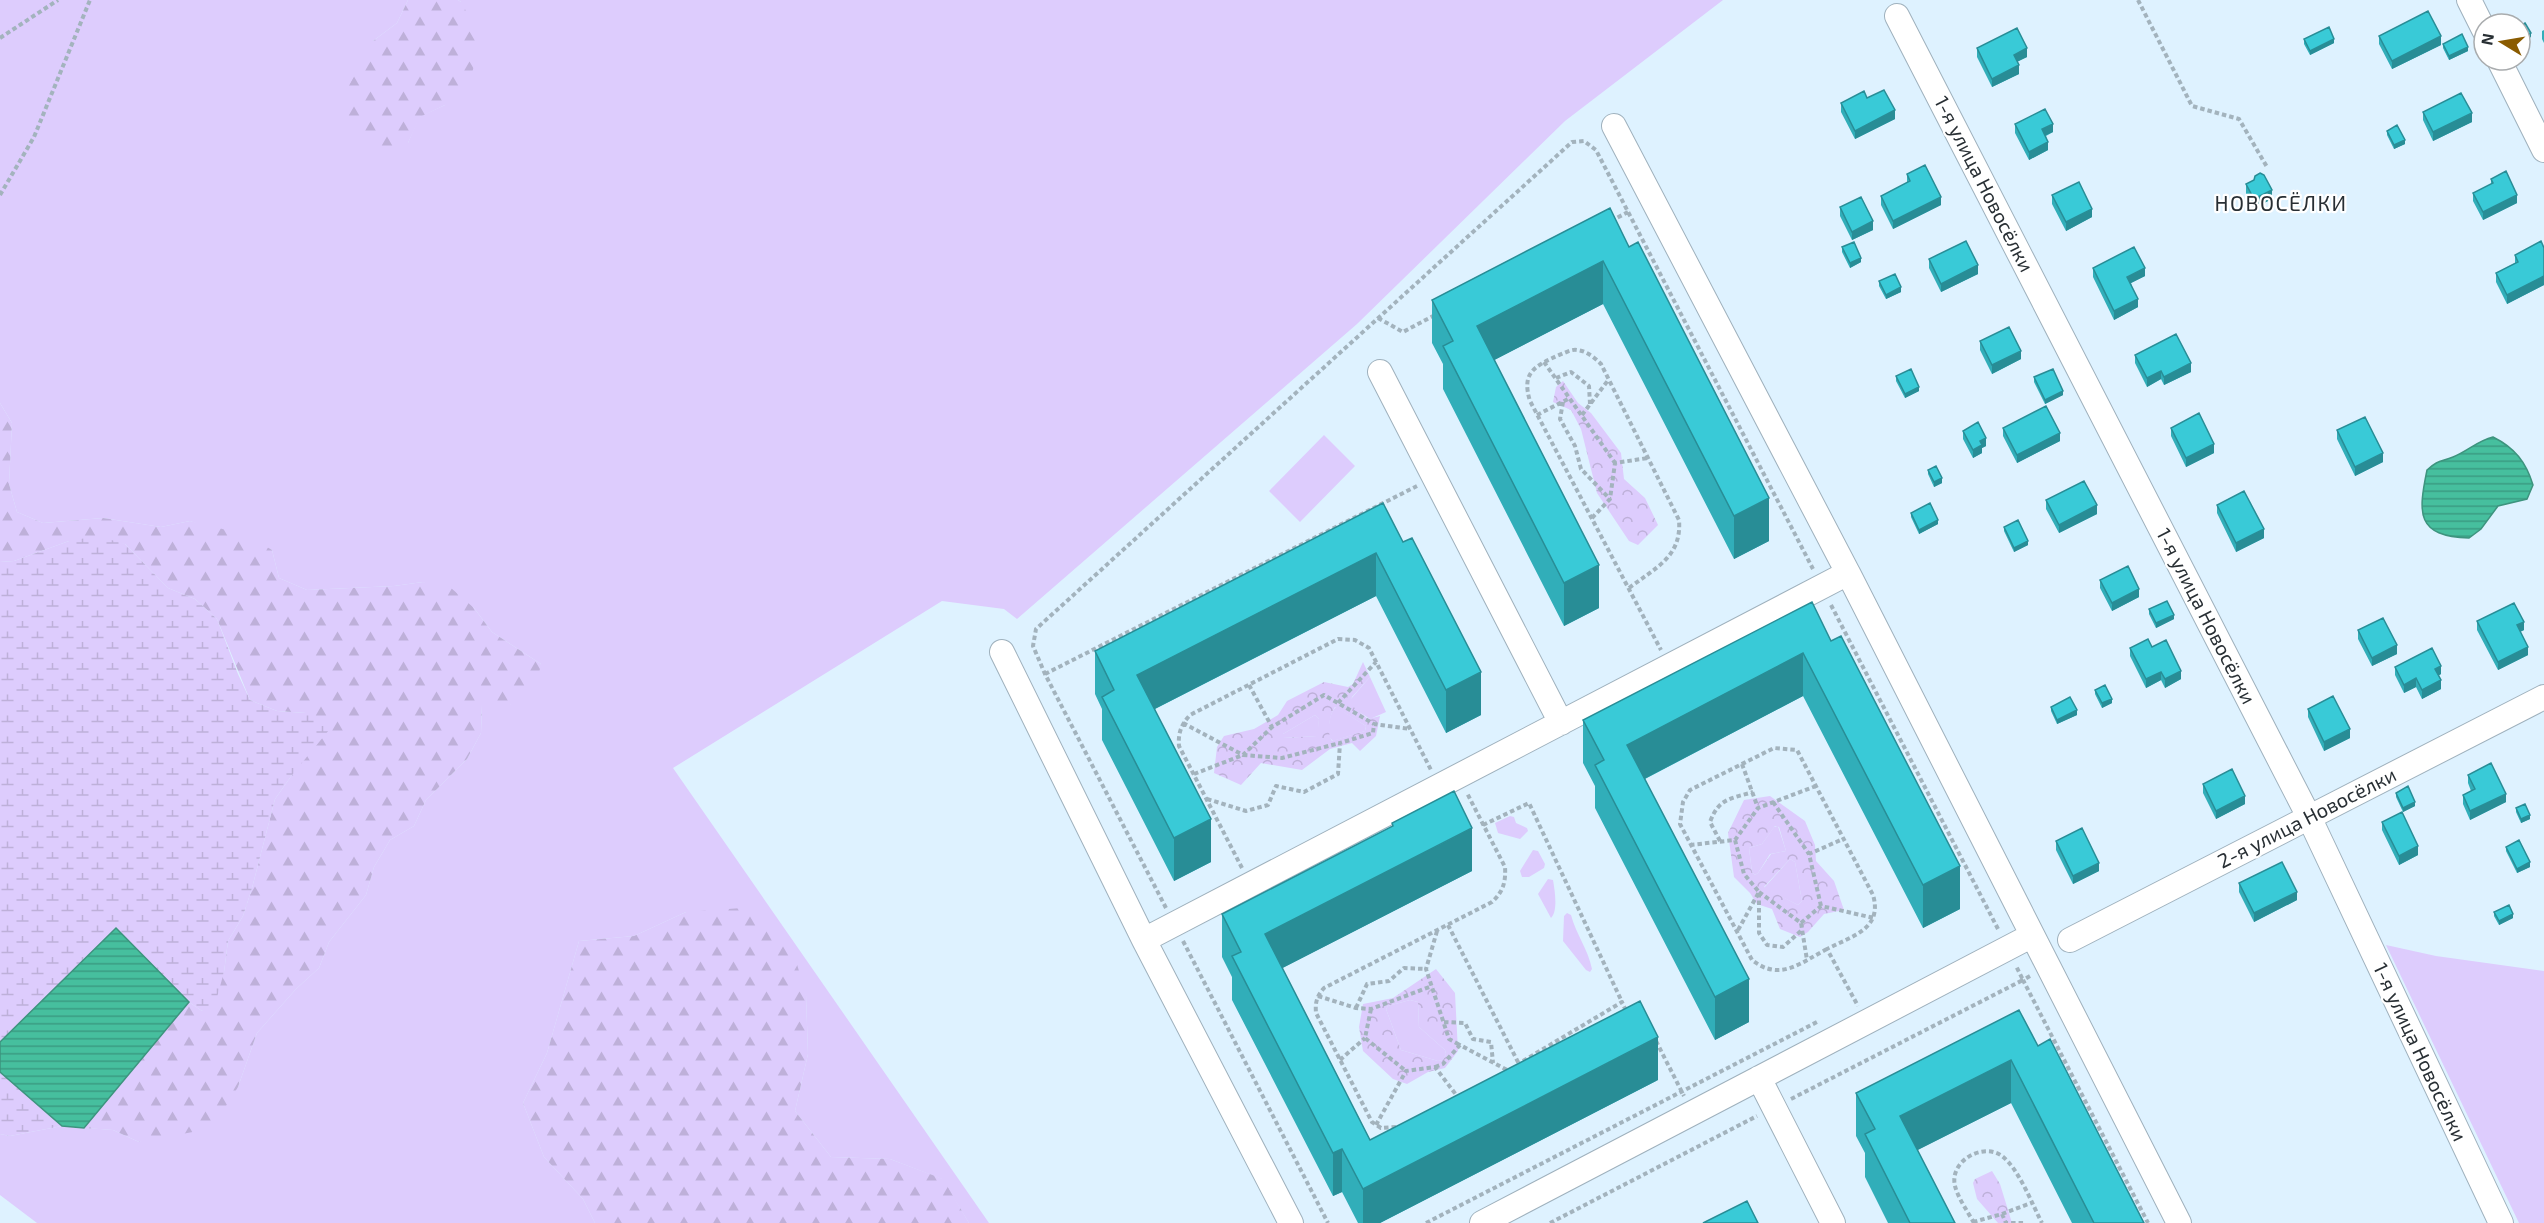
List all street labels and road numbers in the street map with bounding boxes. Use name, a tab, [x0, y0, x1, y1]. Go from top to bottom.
street label: 1-я улица Новосёлки	[1929, 92, 2040, 276]
street label: 1-я улица Новосёлки	[2151, 524, 2262, 708]
street label: 2-я улица Новосёлки	[2213, 762, 2400, 873]
street label: 1-я улица Новосёлки	[2368, 959, 2473, 1145]

